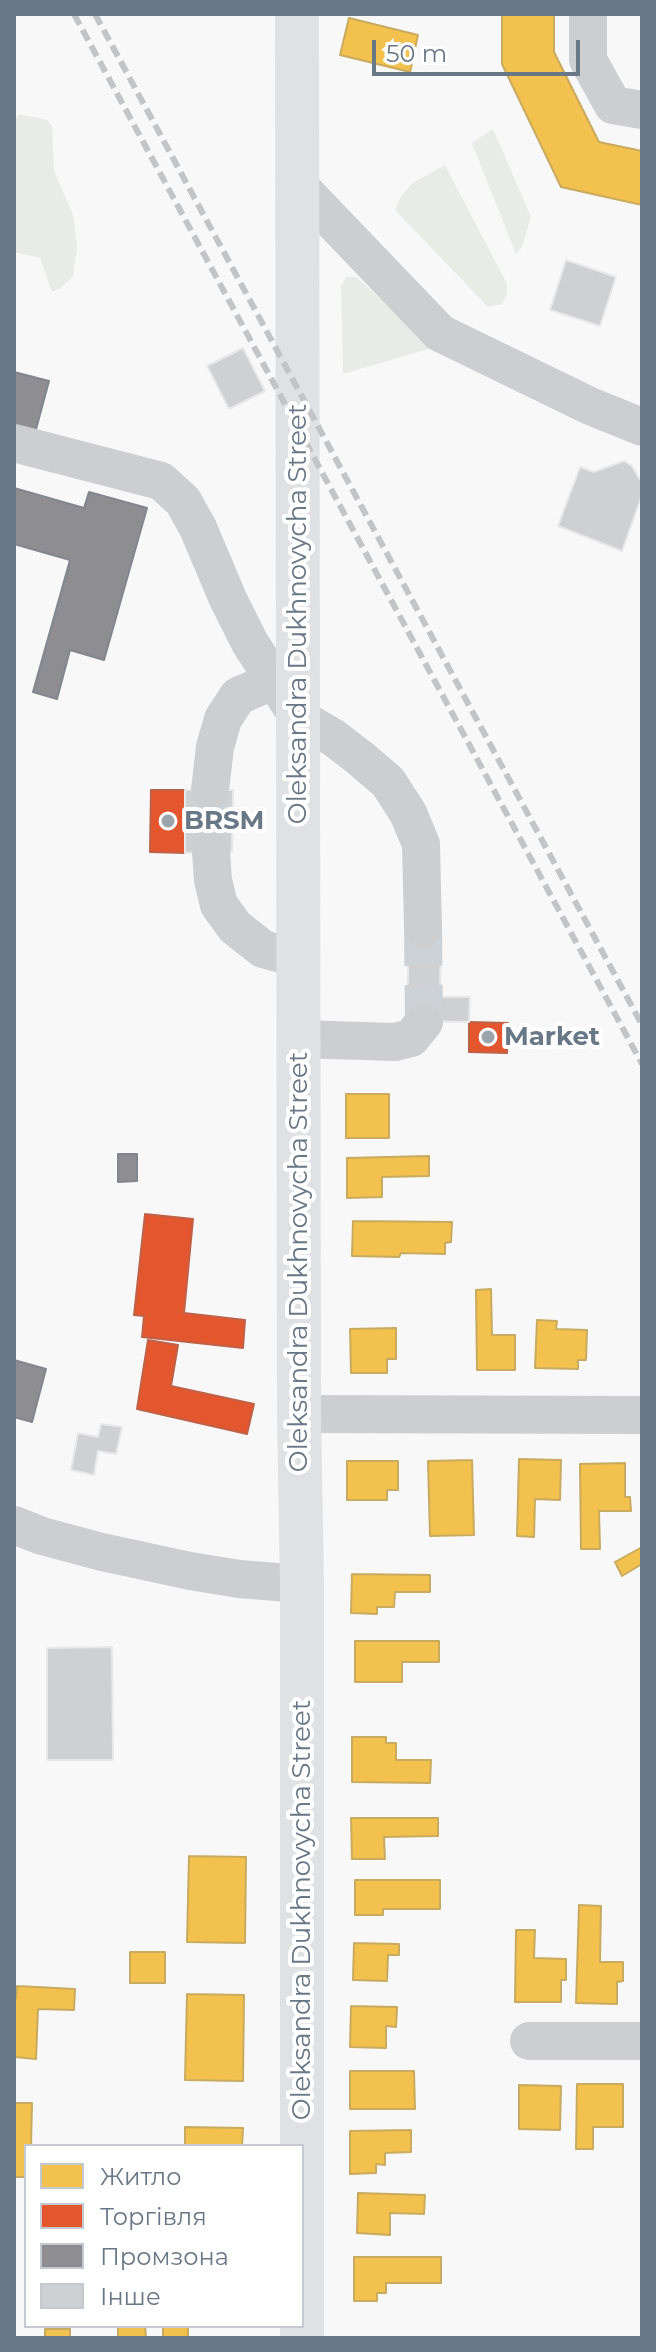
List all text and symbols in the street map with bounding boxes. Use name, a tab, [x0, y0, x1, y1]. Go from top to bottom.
scale bar	[376, 24, 584, 74]
text: 50 m	[386, 39, 447, 68]
street label: Oleksandra Dukhnovycha Street	[282, 404, 314, 824]
place label: BRSM	[184, 805, 264, 837]
marker: BRSM	[159, 812, 177, 830]
place label: Market	[504, 1021, 600, 1053]
marker: Market	[479, 1028, 497, 1046]
street label: Oleksandra Dukhnovycha Street	[283, 1052, 315, 1472]
street label: Oleksandra Dukhnovycha Street	[286, 1700, 318, 2120]
legend	[24, 2144, 304, 2328]
text: Житло	[100, 2162, 182, 2191]
text: Торгівля	[100, 2202, 207, 2231]
text: Промзона	[100, 2242, 229, 2271]
text: Інше	[100, 2282, 161, 2311]

